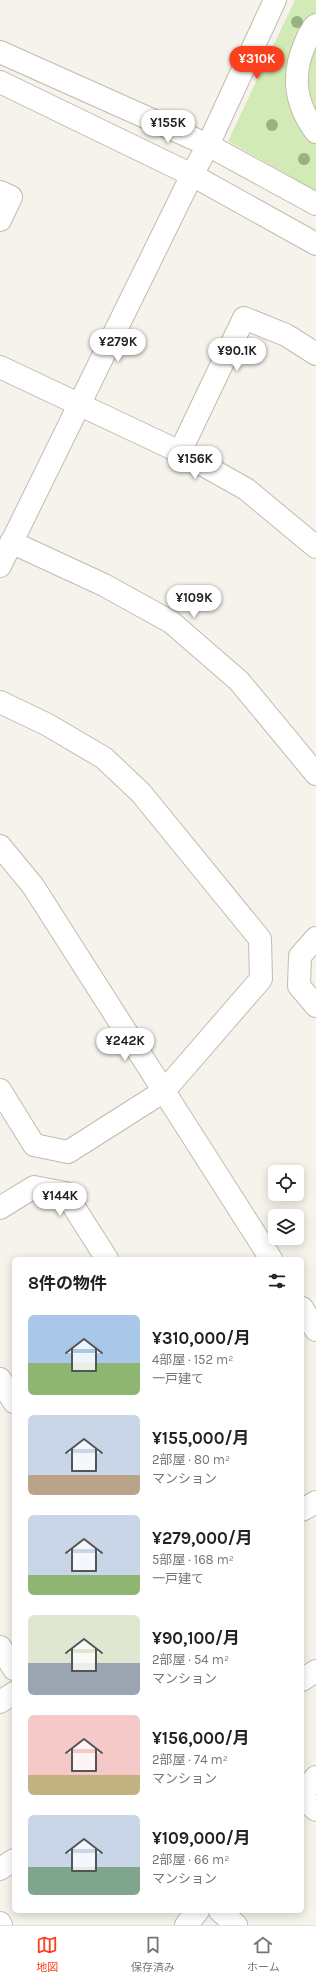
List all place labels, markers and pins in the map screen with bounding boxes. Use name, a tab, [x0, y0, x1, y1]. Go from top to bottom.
pin: ¥310K	[229, 46, 285, 80]
pin: ¥155K	[140, 110, 196, 144]
pin: ¥279K	[90, 329, 146, 363]
pin: ¥90.1K	[204, 338, 270, 372]
pin: ¥156K	[167, 446, 223, 480]
pin: ¥109K	[166, 585, 222, 619]
pin: ¥242K	[97, 1028, 153, 1062]
pin: ¥144K	[32, 1183, 88, 1217]

